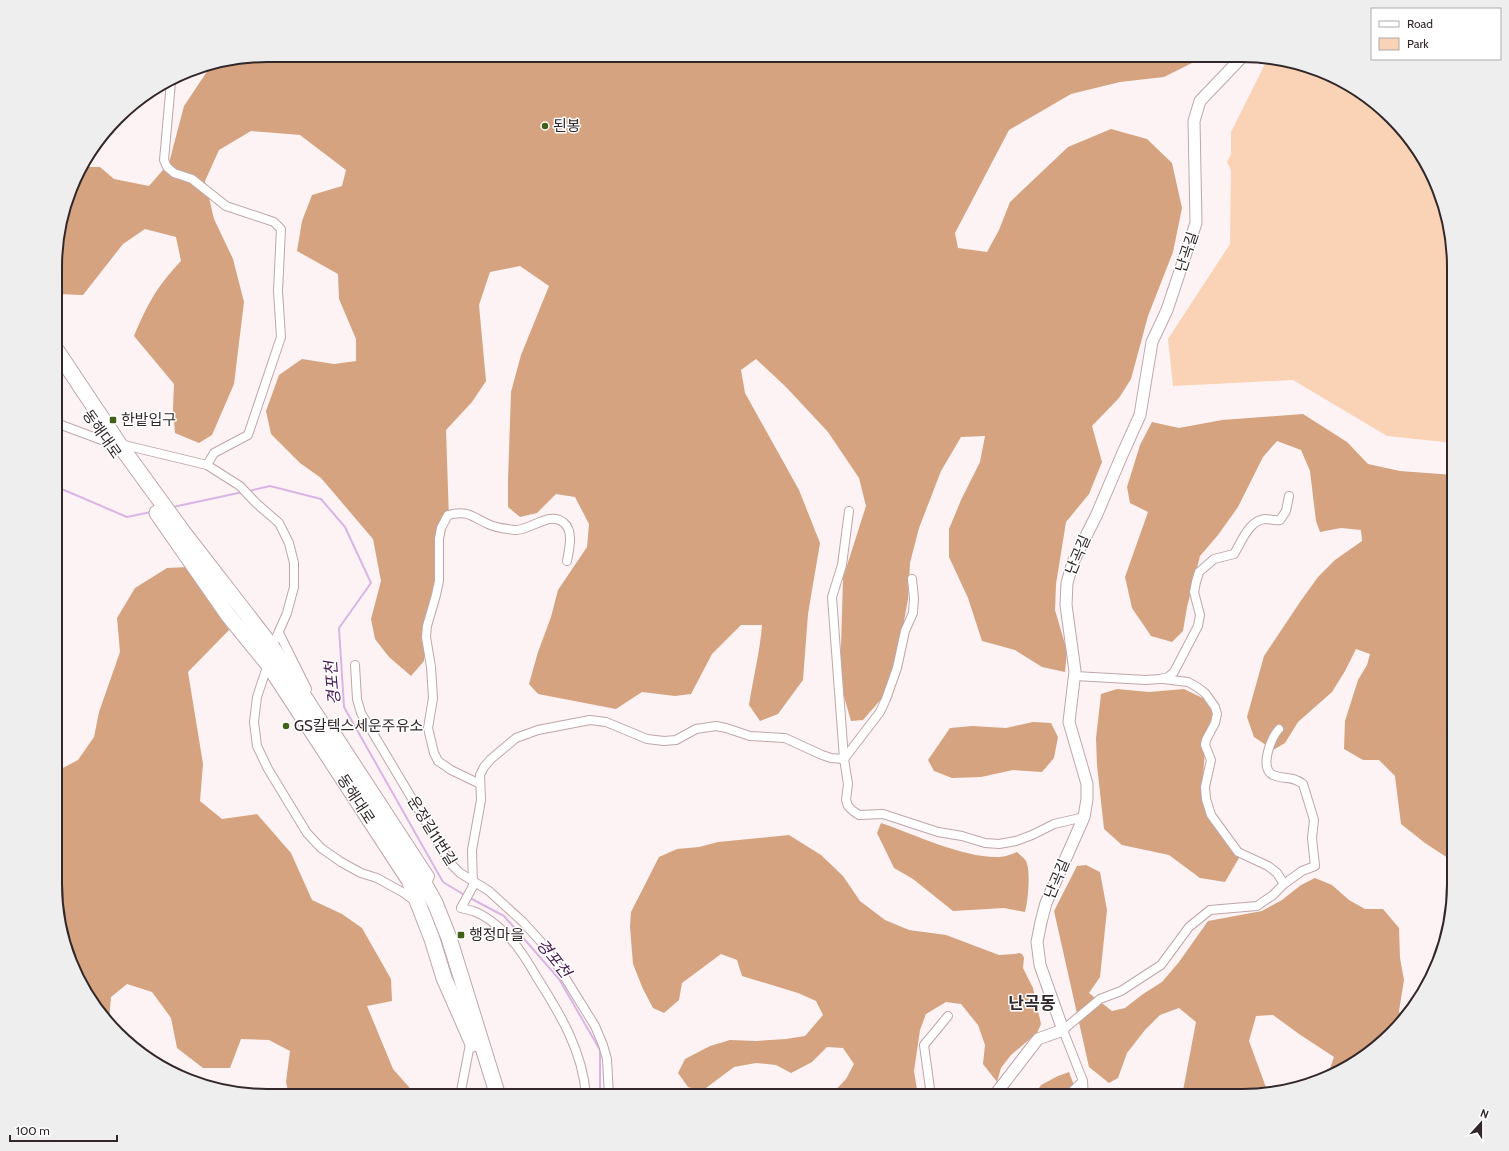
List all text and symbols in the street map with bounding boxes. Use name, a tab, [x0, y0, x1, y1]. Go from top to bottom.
legend	[1371, 8, 1501, 60]
text: Road	[1407, 16, 1433, 31]
text: Park	[1407, 36, 1429, 51]
place label: 된봉	[553, 117, 581, 135]
marker: 된봉	[540, 121, 550, 131]
street label: 난곡길	[1172, 230, 1202, 274]
street label: 동해대로	[79, 406, 125, 462]
place label: 한밭입구	[121, 411, 176, 429]
marker: 한밭입구	[108, 415, 118, 425]
street label: 난곡길	[1062, 532, 1094, 578]
water label: 경포천	[321, 658, 344, 706]
place label: GS칼텍스세운주유소	[294, 717, 423, 735]
marker: GS칼텍스세운주유소	[281, 721, 291, 731]
street label: 동해대로	[333, 771, 379, 827]
street label: 운정길11번길	[403, 793, 461, 869]
street label: 난곡길	[1041, 856, 1073, 902]
place label: 행정마을	[469, 926, 524, 944]
marker: 행정마을	[456, 930, 466, 940]
water label: 경포천	[532, 935, 576, 983]
district label: 난곡동	[1009, 993, 1056, 1013]
north arrow	[1461, 1103, 1501, 1143]
text: N	[1478, 1106, 1491, 1122]
scale bar	[10, 1117, 117, 1143]
text: 100 m	[16, 1123, 50, 1138]

